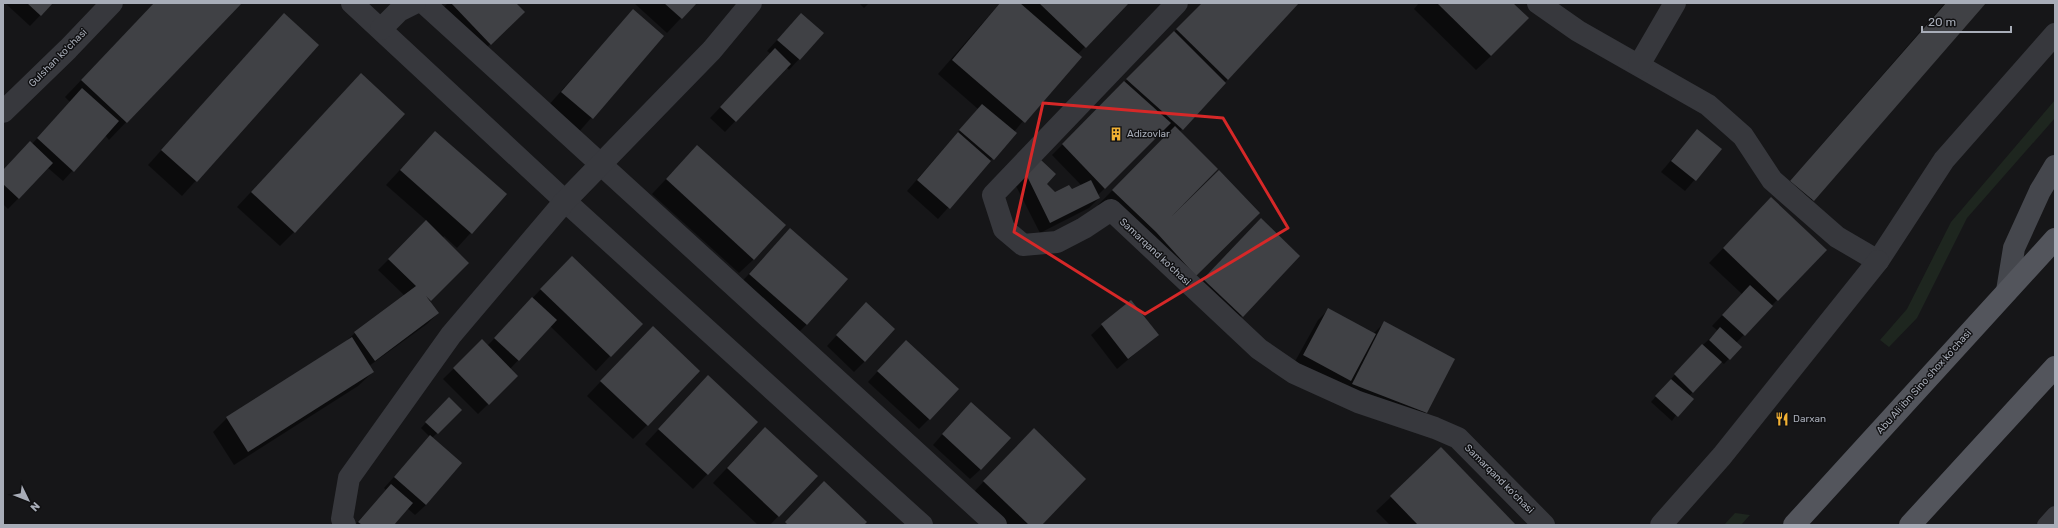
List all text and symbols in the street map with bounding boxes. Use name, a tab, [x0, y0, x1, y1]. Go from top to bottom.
scale bar	[1922, 8, 2011, 34]
text: 20 m	[1928, 15, 1956, 29]
street label: Gulshan ko'chasi	[26, 26, 90, 90]
building icon: Adizovlar	[1108, 126, 1124, 142]
place label: Adizovlar	[1127, 128, 1170, 140]
street label: Samarqand ko'chasi	[1117, 216, 1193, 288]
street label: Abu Ali ibn Sino shox ko'chasi	[1874, 327, 1974, 437]
restaurant icon: Darxan	[1774, 411, 1790, 427]
place label: Darxan	[1793, 413, 1826, 425]
street label: Samarqand ko'chasi	[1462, 442, 1536, 516]
north arrow	[8, 480, 48, 520]
text: N	[27, 499, 42, 514]

